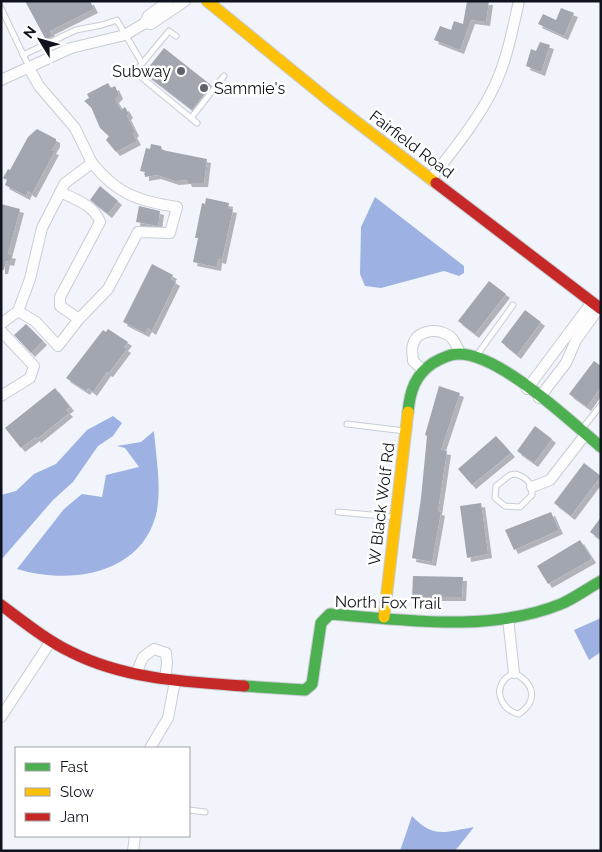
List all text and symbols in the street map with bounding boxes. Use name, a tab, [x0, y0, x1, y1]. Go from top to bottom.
north arrow	[15, 15, 65, 65]
text: N	[20, 23, 39, 41]
place label: Subway	[112, 62, 171, 81]
marker: Subway	[175, 65, 187, 77]
place label: Sammie's	[214, 79, 286, 98]
marker: Sammie's	[198, 82, 210, 94]
street label: Fairfield Road	[366, 107, 458, 182]
street label: W Black Wolf Rd	[365, 442, 398, 567]
street label: North Fox Trail	[335, 592, 442, 613]
legend	[15, 747, 190, 837]
text: Fast	[60, 758, 88, 776]
text: Slow	[60, 783, 94, 801]
text: Jam	[60, 808, 89, 826]

